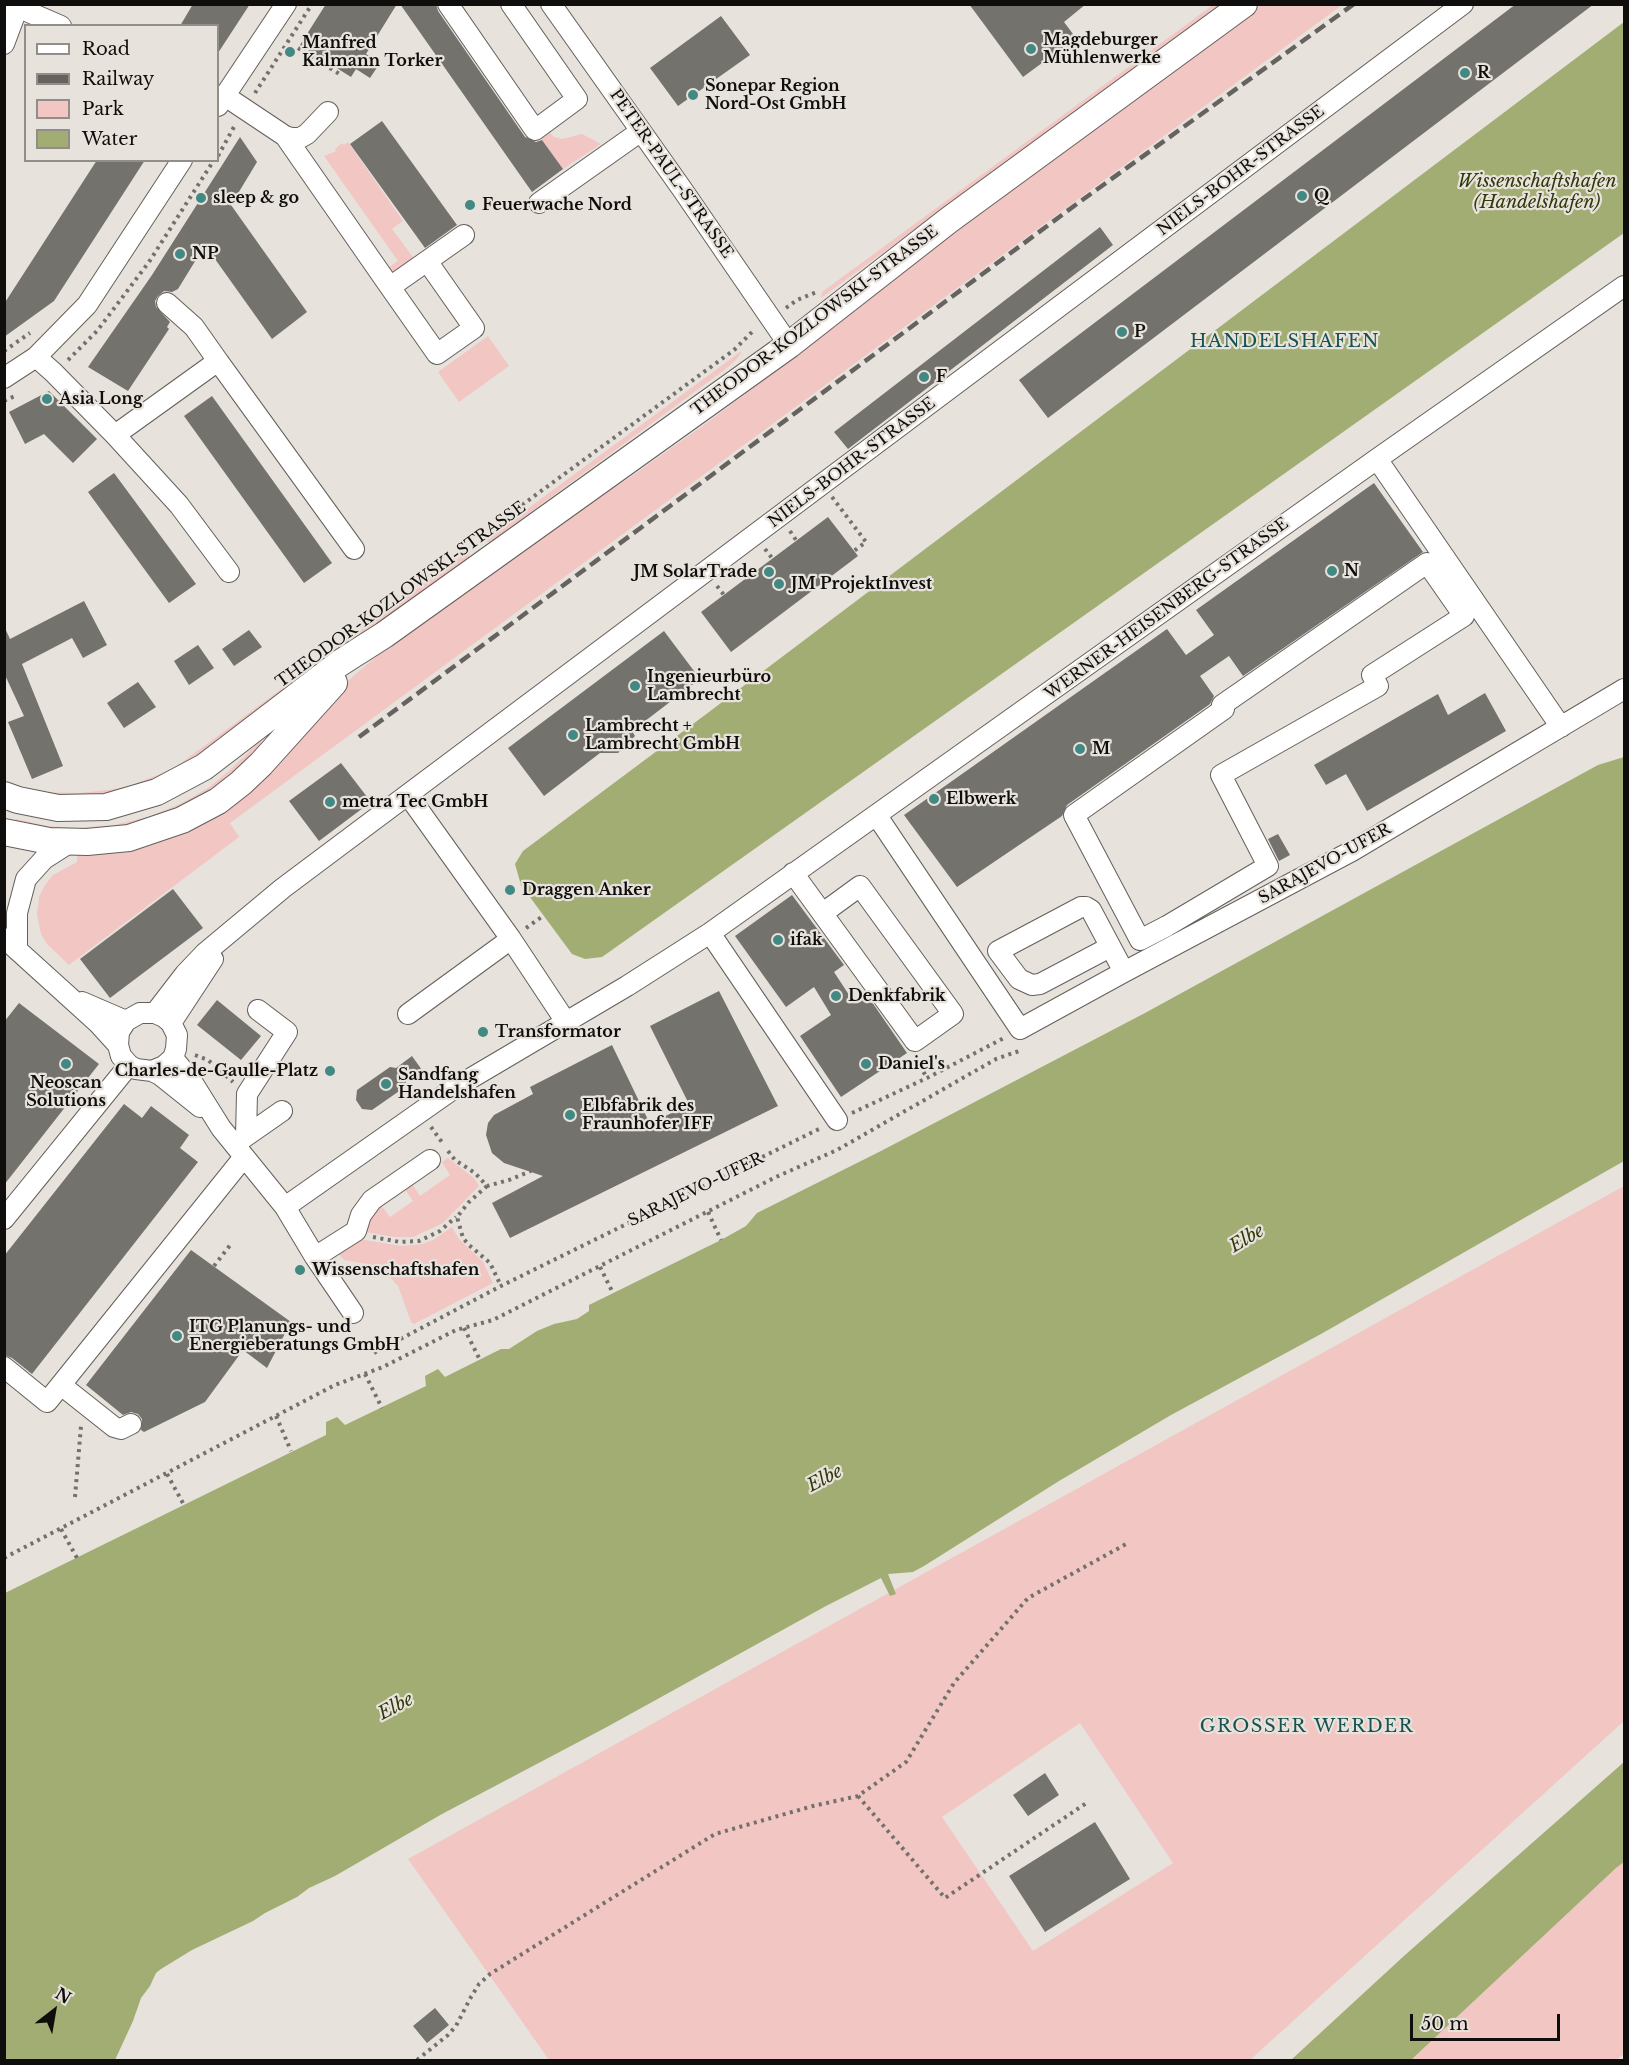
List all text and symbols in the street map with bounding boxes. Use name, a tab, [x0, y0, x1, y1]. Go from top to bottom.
legend	[24, 24, 219, 162]
place label: Magdeburger Mühlenwerke	[1043, 30, 1161, 68]
place label: Manfred Kalmann Torker	[302, 33, 442, 71]
text: Road	[82, 38, 130, 60]
marker: Magdeburger Mühlenwerke	[1024, 42, 1038, 56]
marker: Manfred Kalmann Torker	[283, 45, 297, 59]
place label: R	[1477, 63, 1490, 83]
marker: R	[1458, 66, 1472, 80]
text: Railway	[82, 68, 154, 90]
place label: Sonepar Region Nord-Ost GmbH	[705, 76, 847, 114]
street label: PETER-PAUL-STRASSE	[605, 86, 737, 262]
marker: Sonepar Region Nord-Ost GmbH	[686, 88, 700, 102]
text: Park	[82, 98, 124, 120]
street label: NIELS-BOHR-STRASSE	[1154, 102, 1328, 240]
text: Water	[82, 128, 137, 150]
water label: Wissenschaftshafen (Handelshafen)	[1457, 171, 1617, 213]
place label: Q	[1314, 186, 1329, 206]
place label: sleep & go	[213, 188, 299, 208]
marker: Q	[1295, 189, 1309, 203]
marker: sleep & go	[194, 191, 208, 205]
place label: Feuerwache Nord	[482, 195, 632, 215]
marker: Feuerwache Nord	[463, 198, 477, 212]
street label: THEODOR-KOZLOWSKI-STRASSE	[688, 222, 942, 420]
place label: NP	[192, 244, 219, 264]
marker: NP	[173, 247, 187, 261]
place label: P	[1134, 322, 1145, 342]
marker: P	[1115, 325, 1129, 339]
district label: HANDELSHAFEN	[1190, 331, 1380, 353]
place label: F	[936, 367, 947, 387]
marker: F	[917, 370, 931, 384]
place label: Asia Long	[59, 389, 143, 409]
marker: Asia Long	[40, 392, 54, 406]
street label: NIELS-BOHR-STRASSE	[765, 394, 939, 532]
street label: THEODOR-KOZLOWSKI-STRASSE	[272, 498, 530, 692]
street label: WERNER-HEISENBERG-STRASSE	[1042, 514, 1292, 704]
place label: N	[1344, 561, 1359, 581]
place label: JM SolarTrade	[634, 562, 757, 582]
marker: N	[1325, 564, 1339, 578]
marker: JM SolarTrade	[762, 565, 776, 579]
place label: JM ProjektInvest	[791, 574, 932, 594]
marker: JM ProjektInvest	[772, 577, 786, 591]
place label: Ingenieurbüro Lambrecht	[647, 667, 771, 705]
marker: Ingenieurbüro Lambrecht	[628, 679, 642, 693]
place label: Lambrecht + Lambrecht GmbH	[585, 716, 740, 754]
marker: Lambrecht + Lambrecht GmbH	[566, 728, 580, 742]
place label: M	[1092, 739, 1110, 759]
marker: M	[1073, 742, 1087, 756]
place label: Elbwerk	[946, 789, 1016, 809]
place label: metra Tec GmbH	[342, 792, 488, 812]
marker: Elbwerk	[927, 792, 941, 806]
marker: metra Tec GmbH	[323, 795, 337, 809]
street label: SARAJEVO-UFER	[1255, 820, 1395, 908]
place label: Draggen Anker	[522, 880, 651, 900]
marker: Draggen Anker	[503, 883, 517, 897]
place label: ifak	[790, 930, 823, 950]
marker: ifak	[771, 933, 785, 947]
place label: Denkfabrik	[848, 986, 946, 1006]
marker: Denkfabrik	[829, 989, 843, 1003]
place label: Transformator	[495, 1022, 621, 1042]
marker: Transformator	[476, 1025, 490, 1039]
place label: Daniel's	[878, 1054, 945, 1074]
marker: Neoscan Solutions	[59, 1057, 73, 1071]
marker: Daniel's	[859, 1057, 873, 1071]
place label: Charles-de-Gaulle-Platz	[115, 1061, 318, 1081]
marker: Charles-de-Gaulle-Platz	[323, 1064, 337, 1078]
place label: Sandfang Handelshafen	[398, 1065, 516, 1103]
place label: Neoscan Solutions	[26, 1073, 106, 1111]
marker: Sandfang Handelshafen	[379, 1077, 393, 1091]
place label: Elbfabrik des Fraunhofer IFF	[582, 1096, 712, 1134]
marker: Elbfabrik des Fraunhofer IFF	[563, 1108, 577, 1122]
street label: SARAJEVO-UFER	[625, 1149, 767, 1231]
water label: Elbe	[1226, 1220, 1268, 1258]
place label: Wissenschaftshafen	[312, 1260, 479, 1280]
marker: Wissenschaftshafen	[293, 1263, 307, 1277]
place label: ITG Planungs- und Energieberatungs GmbH	[189, 1317, 400, 1355]
marker: ITG Planungs- und Energieberatungs GmbH	[170, 1329, 184, 1343]
water label: Elbe	[804, 1461, 846, 1497]
water label: Elbe	[375, 1689, 417, 1725]
district label: GROSSER WERDER	[1200, 1716, 1414, 1738]
north arrow	[24, 1981, 84, 2041]
text: N	[52, 1983, 75, 2008]
scale bar	[1413, 2002, 1563, 2040]
text: 50 m	[1421, 2013, 1469, 2035]

